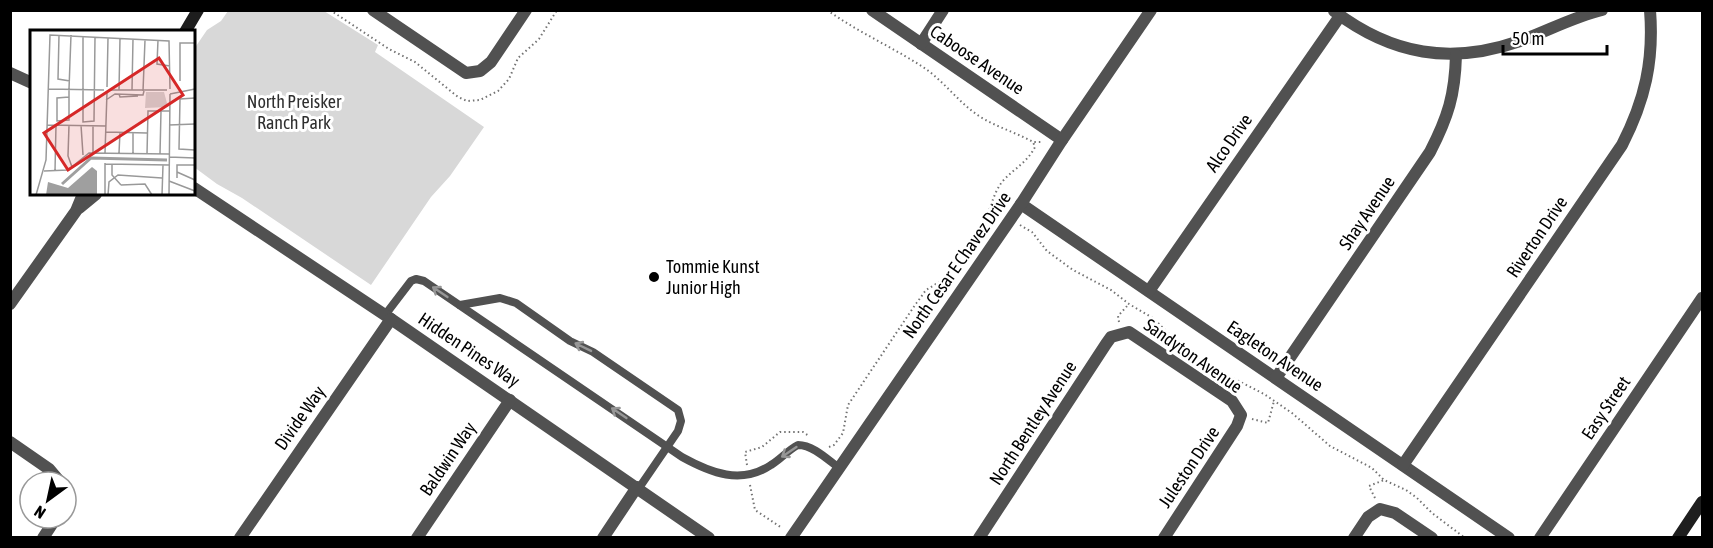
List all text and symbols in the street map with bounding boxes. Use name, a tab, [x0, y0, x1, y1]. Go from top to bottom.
scale bar	[1503, 18, 1606, 56]
street label: Caboose Avenue	[926, 20, 1028, 99]
text: 50 m	[1512, 28, 1544, 49]
inset map	[30, 30, 195, 195]
park label: North Preisker Ranch Park	[247, 91, 342, 133]
street label: Alco Drive	[1201, 110, 1256, 176]
street label: Shay Avenue	[1334, 172, 1399, 254]
street label: North Cesar E Chavez Drive	[898, 187, 1015, 342]
street label: Riverton Drive	[1502, 192, 1571, 281]
place label: Tommie Kunst Junior High	[666, 256, 760, 298]
marker: Tommie Kunst Junior High	[647, 270, 661, 284]
one-way arrow	[432, 286, 449, 298]
street label: Hidden Pines Way	[415, 308, 524, 391]
street label: Sandyton Avenue	[1140, 314, 1246, 397]
street label: Eagleton Avenue	[1223, 316, 1327, 395]
one-way arrow	[574, 341, 592, 352]
street label: North Bentley Avenue	[985, 357, 1080, 489]
street label: Easy Street	[1577, 372, 1634, 443]
street label: Divide Way	[270, 382, 329, 454]
one-way arrow	[611, 407, 627, 419]
street label: Baldwin Way	[415, 418, 480, 500]
street label: Juleston Drive	[1154, 422, 1223, 511]
one-way arrow	[781, 446, 798, 458]
north arrow	[18, 470, 78, 530]
text: N	[31, 502, 49, 523]

